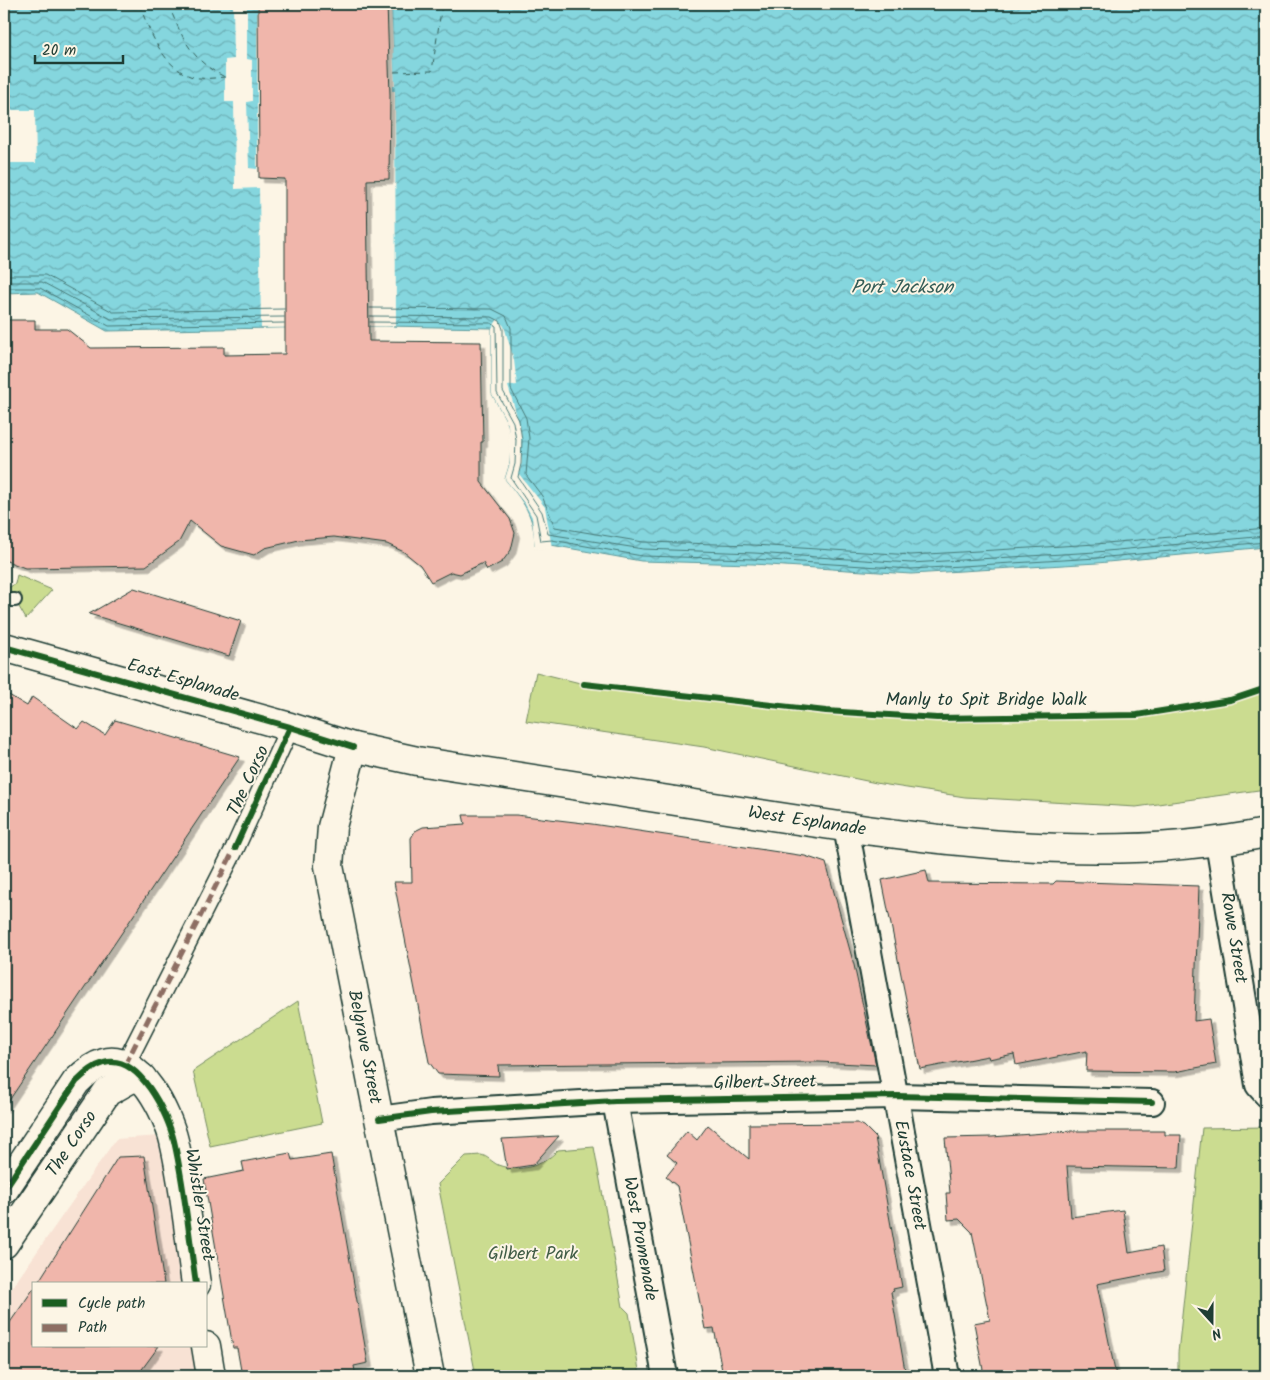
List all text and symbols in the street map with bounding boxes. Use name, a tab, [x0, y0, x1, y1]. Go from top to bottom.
scale bar	[35, 32, 122, 64]
text: 20 m	[42, 39, 76, 63]
water label: Port Jackson	[851, 273, 955, 303]
street label: East Esplanade	[123, 651, 243, 711]
street label: Manly to Spit Bridge Walk	[885, 686, 1087, 715]
street label: The Corso	[220, 741, 278, 821]
street label: West Esplanade	[746, 798, 868, 844]
street label: Rowe Street	[1212, 890, 1256, 986]
street label: Belgrave Street	[339, 988, 389, 1107]
street label: Gilbert Street	[713, 1068, 818, 1098]
street label: The Corso	[39, 1104, 105, 1183]
street label: Eustace Street	[886, 1118, 935, 1234]
street label: Whistler Street	[176, 1146, 222, 1265]
street label: West Promenade	[615, 1174, 666, 1303]
park label: Gilbert Park	[488, 1240, 579, 1269]
legend	[32, 1282, 208, 1348]
text: Cycle path	[78, 1292, 145, 1316]
north arrow	[1188, 1298, 1238, 1348]
text: Path	[78, 1316, 107, 1340]
text: N	[1208, 1321, 1224, 1345]

